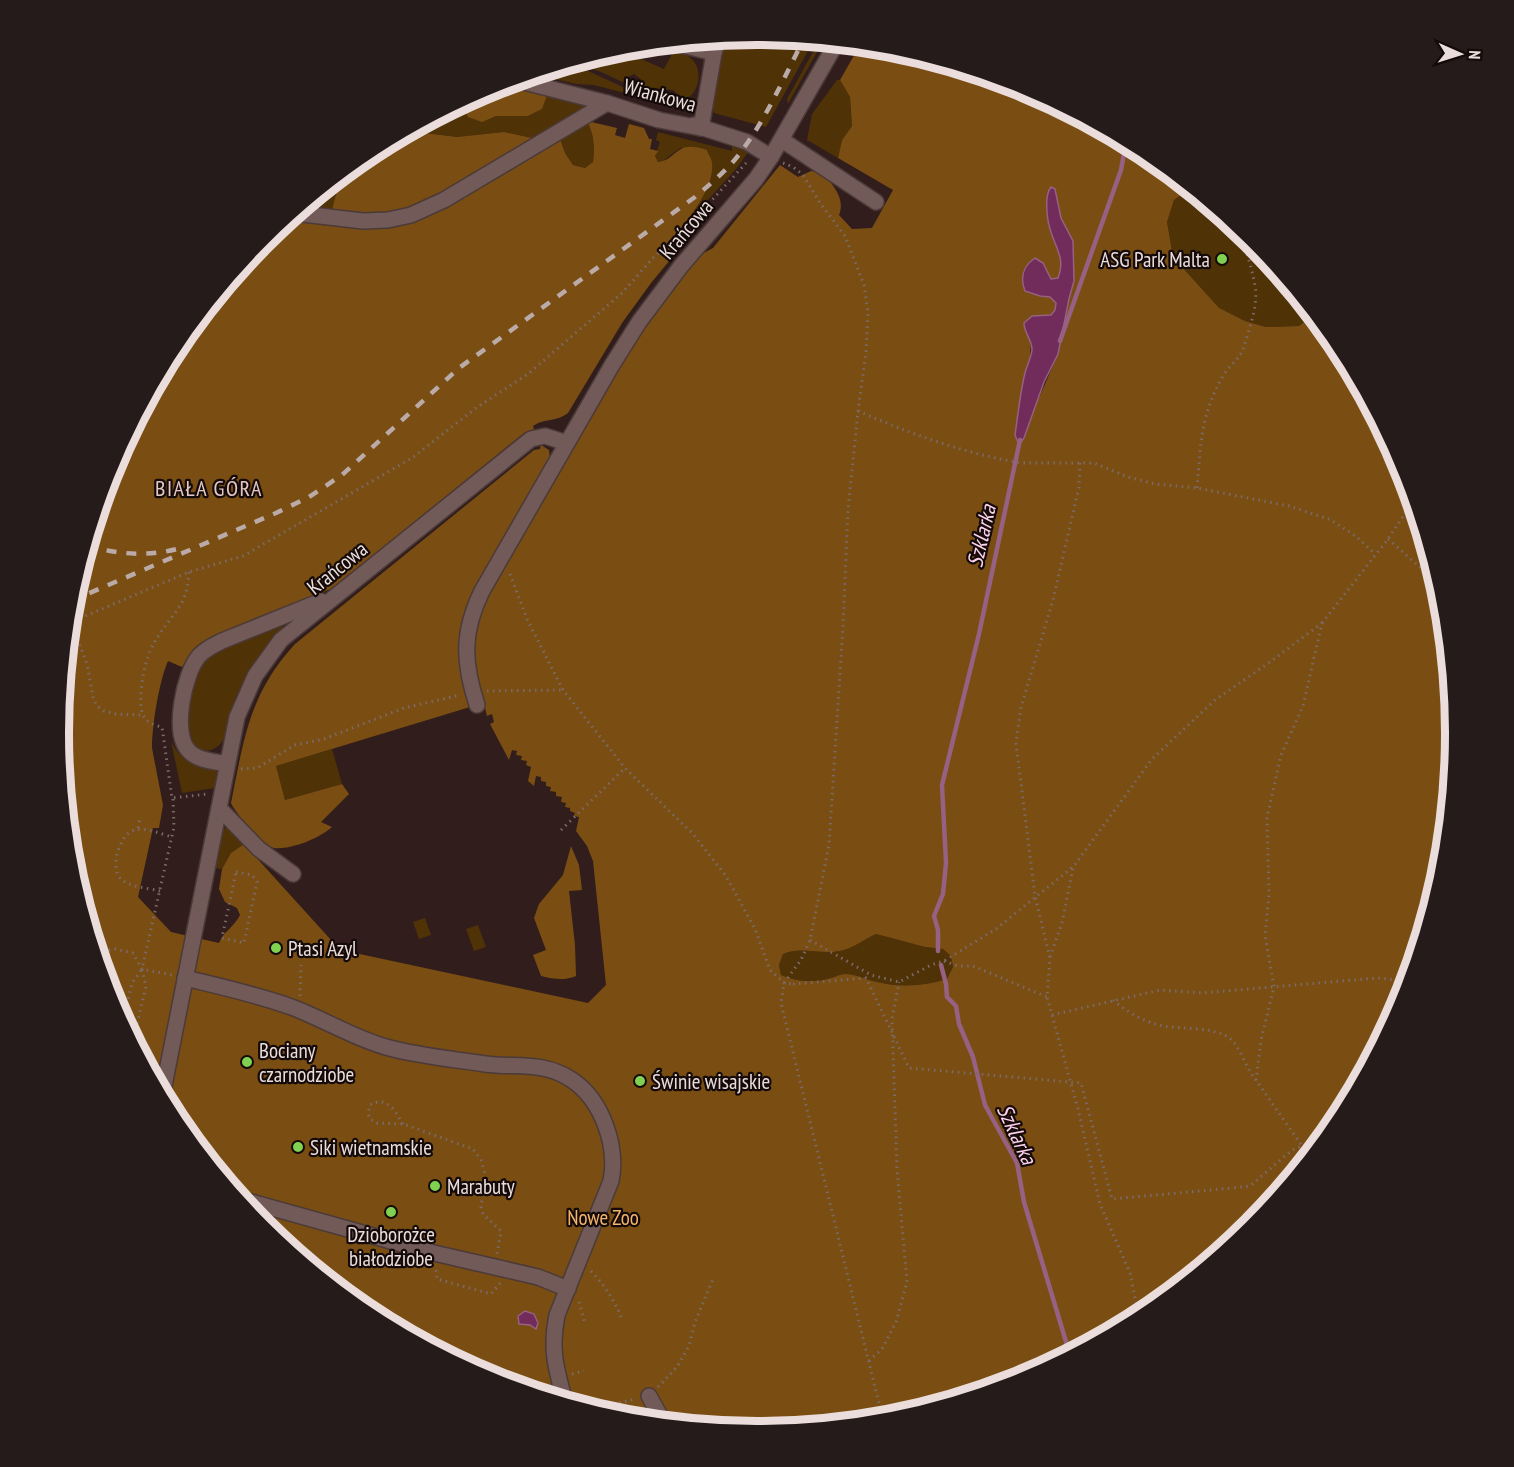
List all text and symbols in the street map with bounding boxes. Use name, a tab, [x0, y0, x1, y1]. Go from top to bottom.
north arrow	[1430, 24, 1490, 84]
text: N	[1465, 50, 1485, 60]
street label: Wiankowa	[621, 72, 699, 118]
street label: Krańcowa	[653, 193, 719, 265]
place label: ASG Park Malta	[1100, 246, 1210, 273]
marker: ASG Park Malta	[1215, 252, 1229, 266]
district label: BIAŁA GÓRA	[155, 474, 263, 502]
water label: Szklarka	[960, 501, 1002, 570]
street label: Krańcowa	[301, 535, 373, 601]
place label: Ptasi Azyl	[288, 935, 357, 962]
marker: Ptasi Azyl	[269, 941, 283, 955]
place label: Bociany czarnodziobe	[259, 1037, 354, 1088]
marker: Bociany czarnodziobe	[240, 1055, 254, 1069]
place label: Świnie wisajskie	[652, 1068, 770, 1095]
marker: Świnie wisajskie	[633, 1074, 647, 1088]
water label: Szklarka	[991, 1099, 1044, 1170]
place label: Siki wietnamskie	[310, 1134, 432, 1161]
marker: Siki wietnamskie	[291, 1140, 305, 1154]
place label: Marabuty	[447, 1173, 515, 1200]
marker: Marabuty	[428, 1179, 442, 1193]
park label: Nowe Zoo	[567, 1204, 639, 1231]
marker: Dzioborożce białodziobe	[384, 1205, 398, 1219]
place label: Dzioborożce białodziobe	[347, 1221, 435, 1272]

